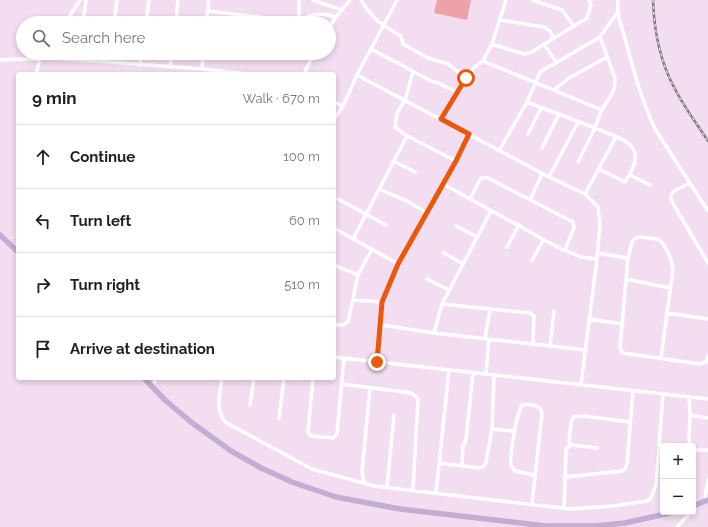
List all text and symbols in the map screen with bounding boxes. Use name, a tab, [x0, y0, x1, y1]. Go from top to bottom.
search box	[16, 16, 336, 60]
icon: search	[30, 27, 52, 49]
text: Search here	[62, 29, 145, 47]
route start	[457, 69, 475, 87]
text: 9 min	[32, 88, 77, 108]
text: Walk · 670 m	[243, 91, 320, 106]
icon: ahead	[32, 146, 54, 168]
text: Continue	[70, 148, 135, 166]
text: 100 m	[283, 149, 320, 164]
icon: left	[32, 210, 54, 232]
text: Turn left	[70, 212, 131, 230]
text: 60 m	[289, 213, 320, 228]
icon: right	[32, 274, 54, 296]
text: Turn right	[70, 276, 140, 294]
text: 510 m	[284, 277, 320, 292]
icon: arrive	[32, 338, 54, 360]
text: Arrive at destination	[70, 340, 215, 358]
route end	[368, 353, 386, 371]
map controls	[660, 443, 696, 515]
button: +	[660, 443, 696, 479]
button: −	[660, 479, 696, 515]

